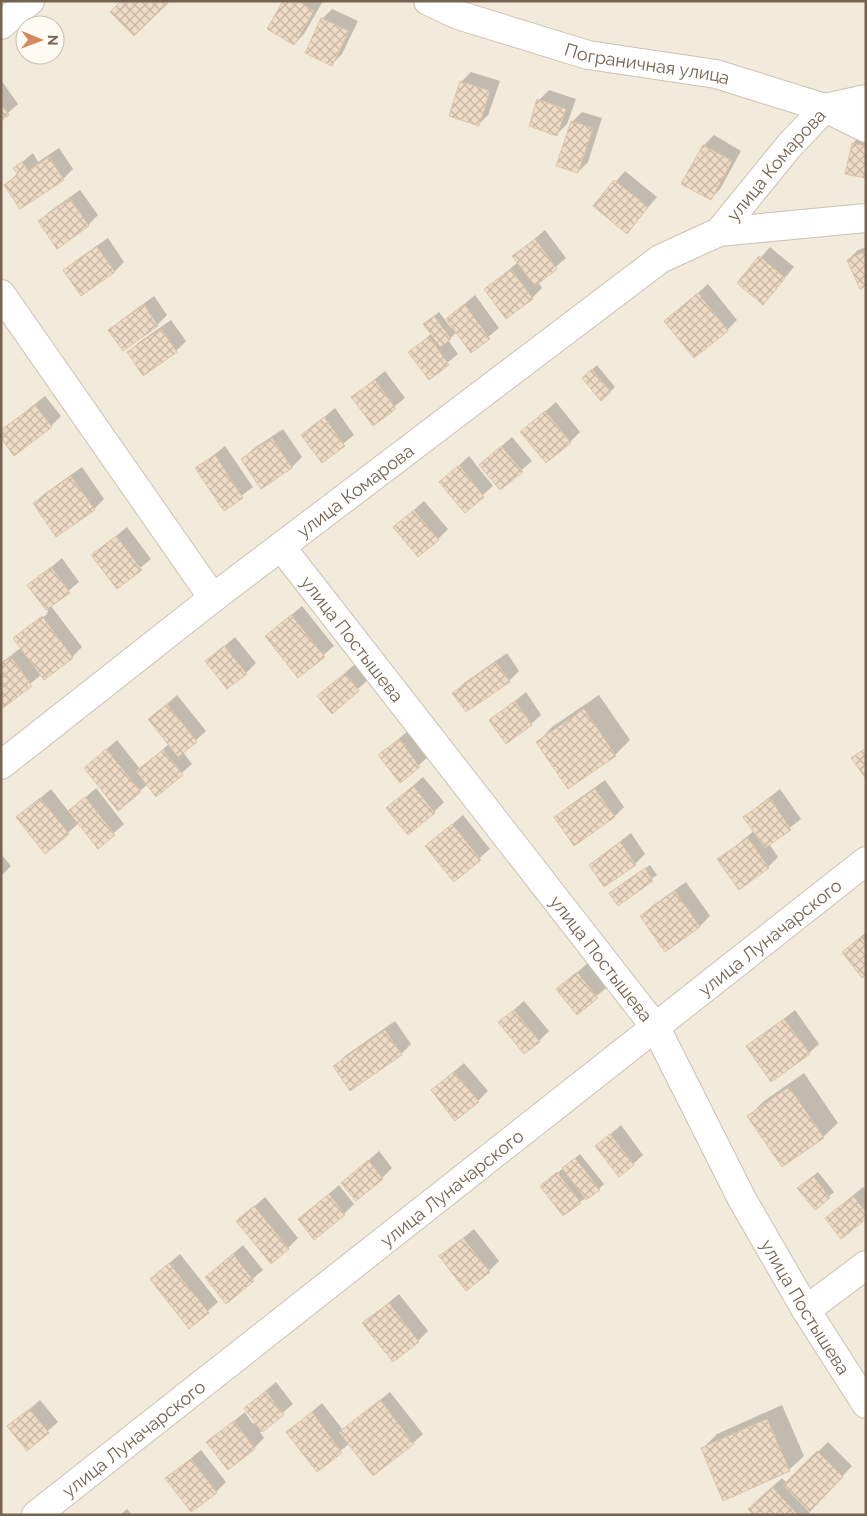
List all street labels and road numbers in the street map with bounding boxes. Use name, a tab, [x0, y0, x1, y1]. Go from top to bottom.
street label: Пограничная улица	[562, 38, 732, 88]
street label: улица Комарова	[722, 104, 829, 225]
street label: улица Комарова	[292, 439, 417, 541]
street label: улица Постышева	[297, 571, 408, 706]
street label: улица Луначарского	[694, 874, 846, 1000]
street label: улица Постышева	[546, 891, 657, 1025]
street label: улица Луначарского	[376, 1125, 528, 1250]
street label: улица Постышева	[757, 1235, 855, 1378]
street label: улица Луначарского	[58, 1375, 209, 1501]

